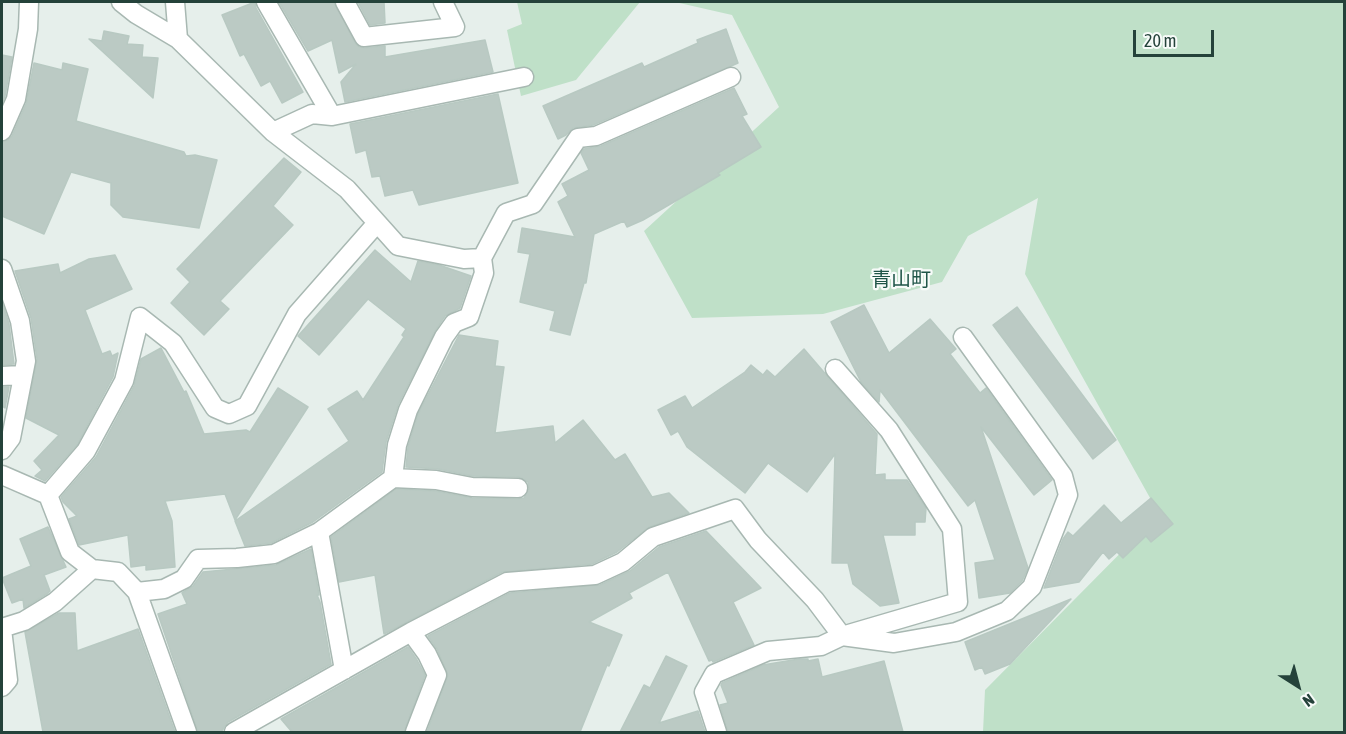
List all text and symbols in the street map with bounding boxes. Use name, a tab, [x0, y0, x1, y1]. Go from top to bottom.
scale bar	[1136, 18, 1217, 56]
text: 20 m	[1144, 30, 1176, 51]
district label: 青山町	[871, 268, 931, 292]
north arrow	[1268, 656, 1328, 716]
text: N	[1299, 690, 1318, 711]

